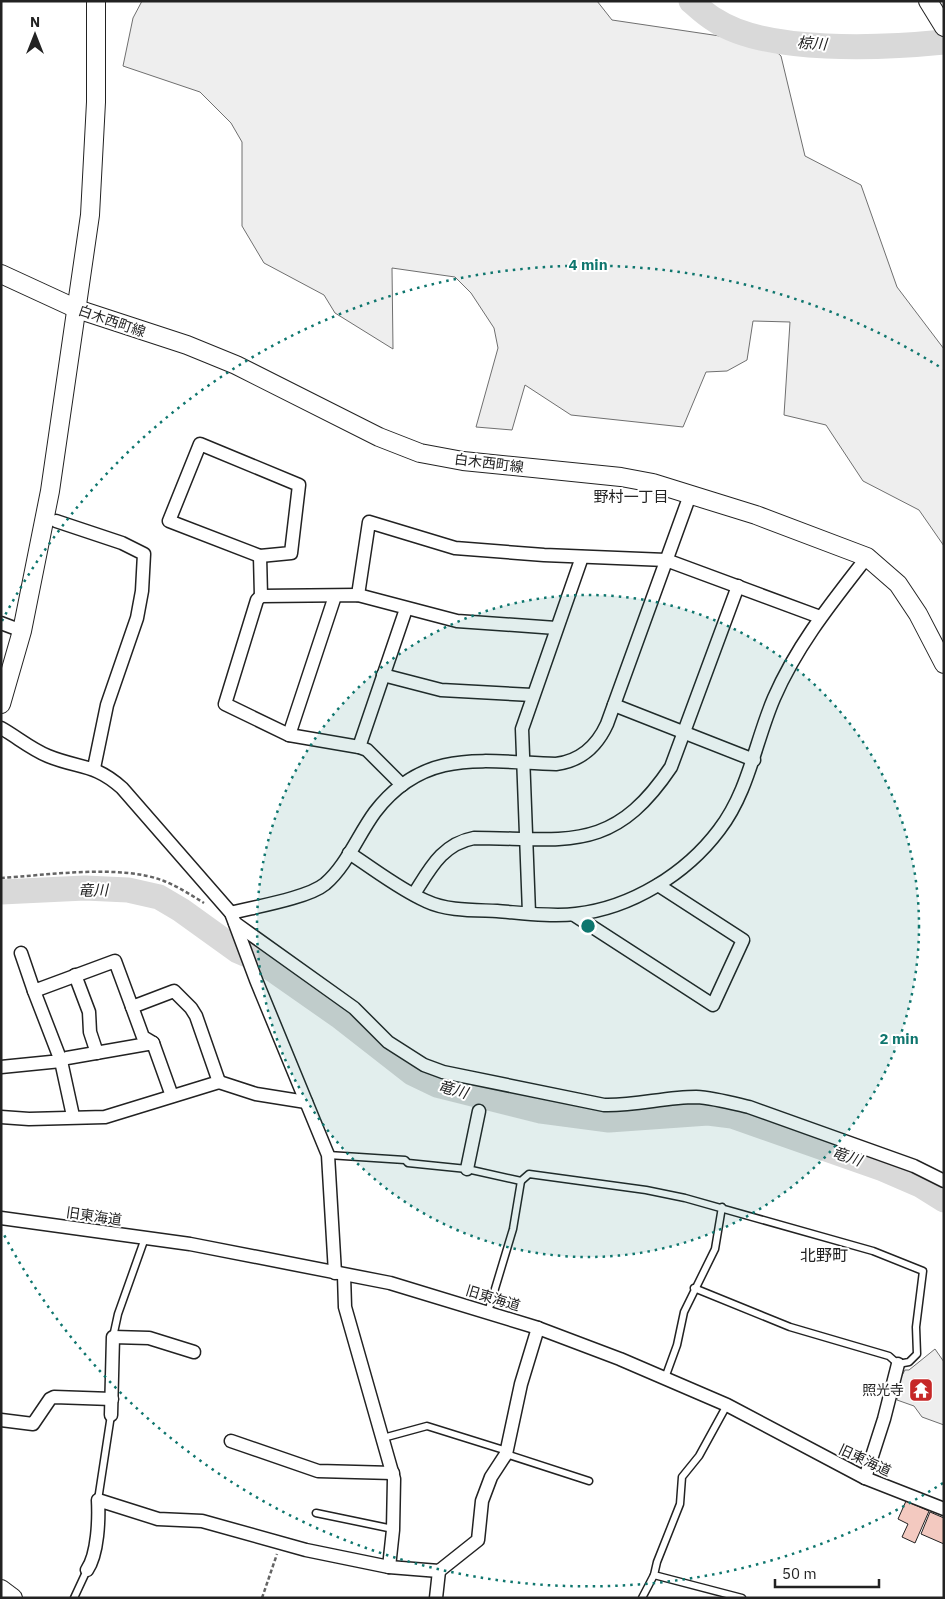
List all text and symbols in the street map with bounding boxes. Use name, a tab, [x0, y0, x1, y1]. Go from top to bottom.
north arrow	[10, 10, 60, 60]
text: N	[30, 13, 40, 31]
water label: 椋川	[796, 32, 830, 54]
text: 4 min	[568, 255, 608, 274]
street label: 白木西町線	[76, 301, 148, 341]
street label: 白木西町線	[453, 450, 525, 476]
district label: 野村一丁目	[593, 487, 669, 506]
water label: 竜川	[78, 880, 110, 900]
centre of rings	[579, 917, 597, 935]
text: 2 min	[879, 1029, 919, 1048]
water label: 竜川	[436, 1076, 472, 1103]
water label: 竜川	[830, 1142, 866, 1171]
street label: 旧東海道	[65, 1203, 123, 1229]
district label: 北野町	[800, 1245, 848, 1265]
street label: 旧東海道	[464, 1281, 522, 1315]
temple icon: 照光寺	[908, 1377, 934, 1403]
place label: 照光寺	[862, 1381, 904, 1399]
street label: 旧東海道	[836, 1440, 894, 1480]
scale bar	[775, 1556, 879, 1588]
text: 50 m	[782, 1564, 817, 1583]

